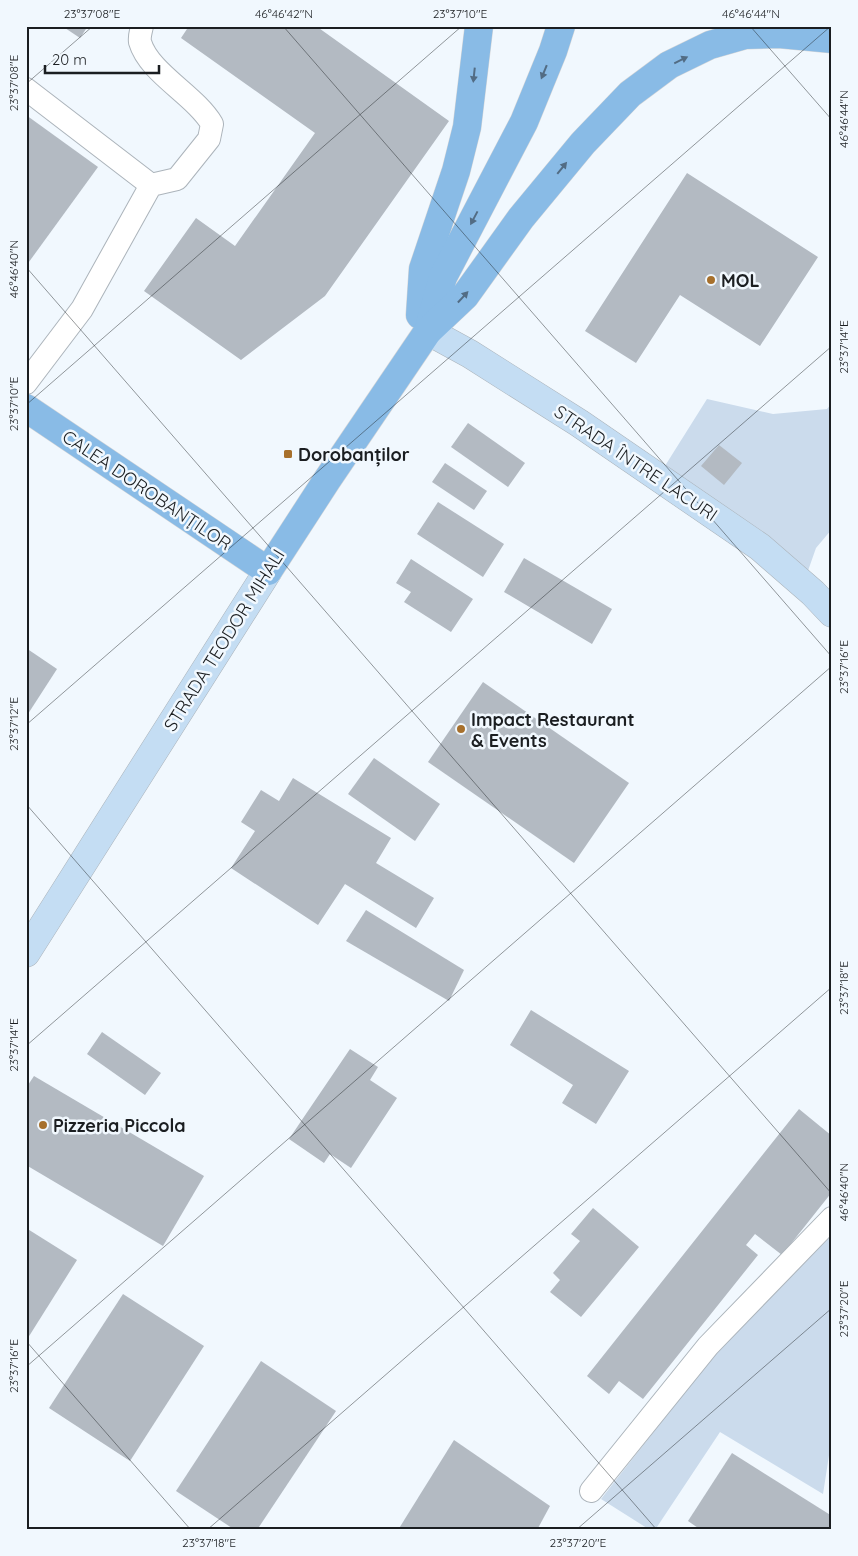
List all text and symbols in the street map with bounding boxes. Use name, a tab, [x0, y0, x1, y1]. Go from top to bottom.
text: 23°37'08"E	[64, 6, 121, 21]
text: 46°46'42"N	[255, 6, 313, 21]
text: 23°37'10"E	[433, 6, 488, 21]
text: 46°46'44"N	[722, 6, 780, 21]
scale bar	[45, 42, 159, 74]
text: 20 m	[52, 50, 87, 69]
text: 23°37'08"E	[6, 54, 21, 111]
one-way arrow	[674, 55, 688, 63]
one-way arrow	[540, 65, 548, 79]
one-way arrow	[470, 67, 478, 83]
text: 46°46'44"N	[836, 90, 851, 148]
one-way arrow	[557, 162, 568, 175]
one-way arrow	[470, 211, 478, 226]
text: 46°46'40"N	[6, 240, 21, 298]
place label: MOL	[721, 269, 760, 292]
marker: MOL	[705, 274, 717, 286]
one-way arrow	[457, 291, 469, 303]
text: 23°37'14"E	[836, 320, 851, 374]
text: 23°37'10"E	[6, 376, 21, 431]
street label: STRADA ÎNTRE LACURI	[550, 400, 722, 526]
street label: CALEA DOROBANȚILOR	[58, 425, 236, 555]
place label: Dorobanților	[298, 443, 410, 467]
marker: Dorobanților	[282, 448, 294, 460]
street label: STRADA TEODOR MIHALI	[158, 545, 290, 735]
text: 23°37'16"E	[836, 640, 851, 694]
text: 23°37'12"E	[6, 697, 21, 751]
place label: Impact Restaurant & Events	[471, 708, 635, 752]
marker: Impact Restaurant & Events	[455, 723, 467, 735]
text: 23°37'18"E	[836, 961, 851, 1015]
text: 23°37'14"E	[6, 1018, 21, 1072]
place label: Pizzeria Piccola	[53, 1114, 186, 1137]
marker: Pizzeria Piccola	[37, 1119, 49, 1131]
text: 46°46'40"N	[836, 1163, 851, 1221]
text: 23°37'20"E	[836, 1280, 851, 1337]
text: 23°37'16"E	[6, 1339, 21, 1393]
text: 23°37'18"E	[182, 1535, 236, 1550]
text: 23°37'20"E	[550, 1535, 607, 1550]

